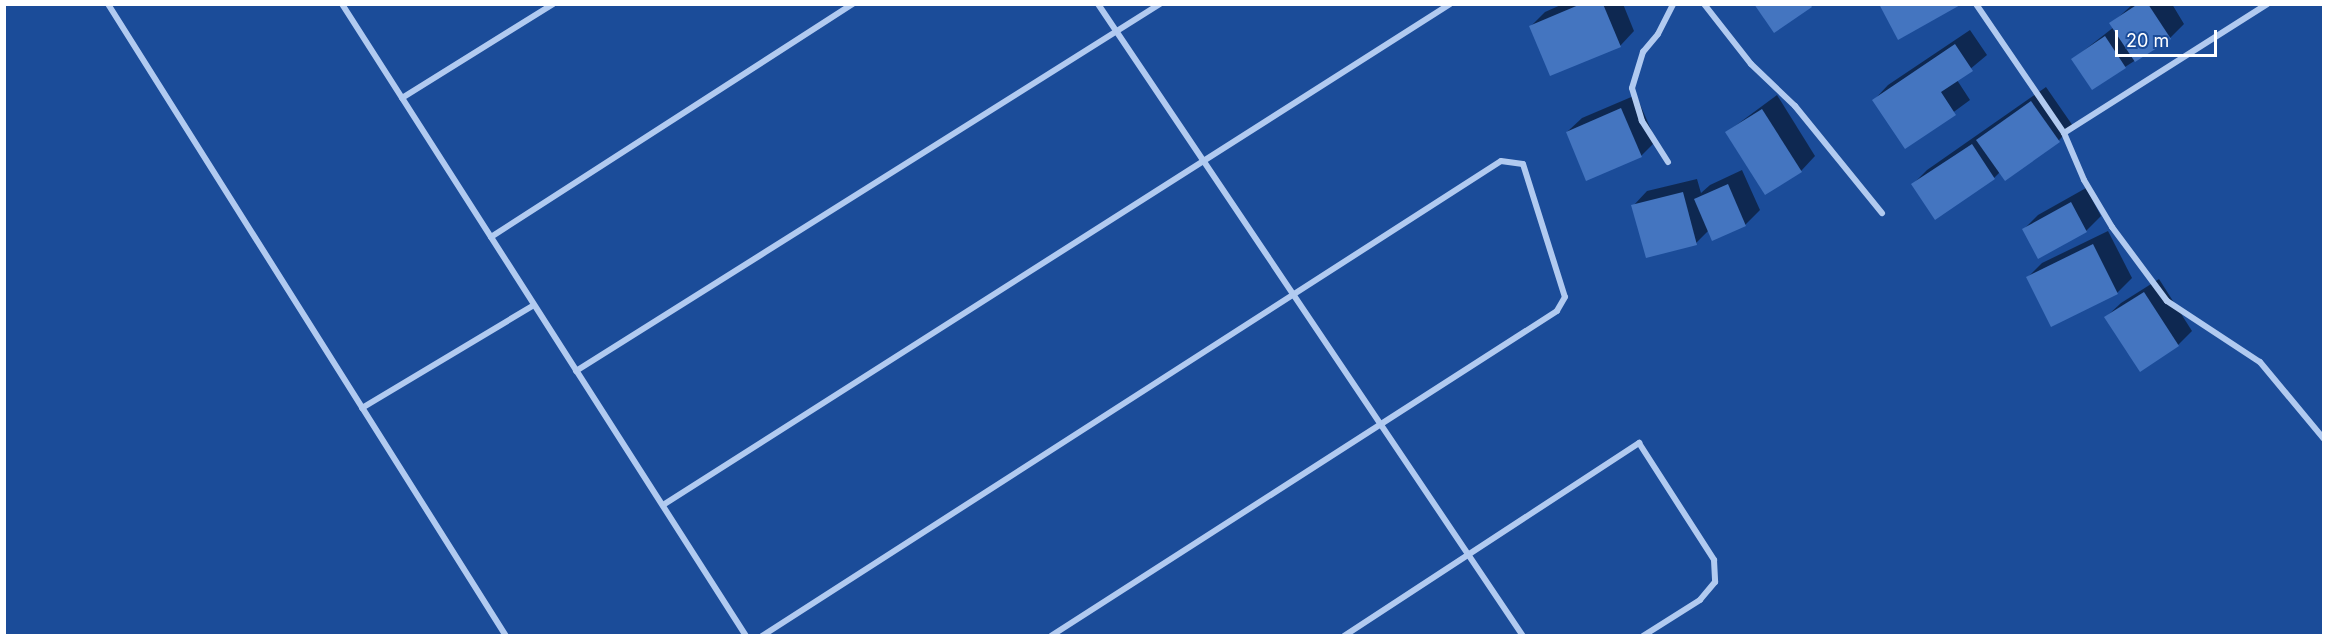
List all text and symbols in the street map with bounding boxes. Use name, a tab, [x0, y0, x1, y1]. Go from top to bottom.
scale bar	[2118, 18, 2220, 56]
text: 20 m	[2126, 30, 2169, 51]

